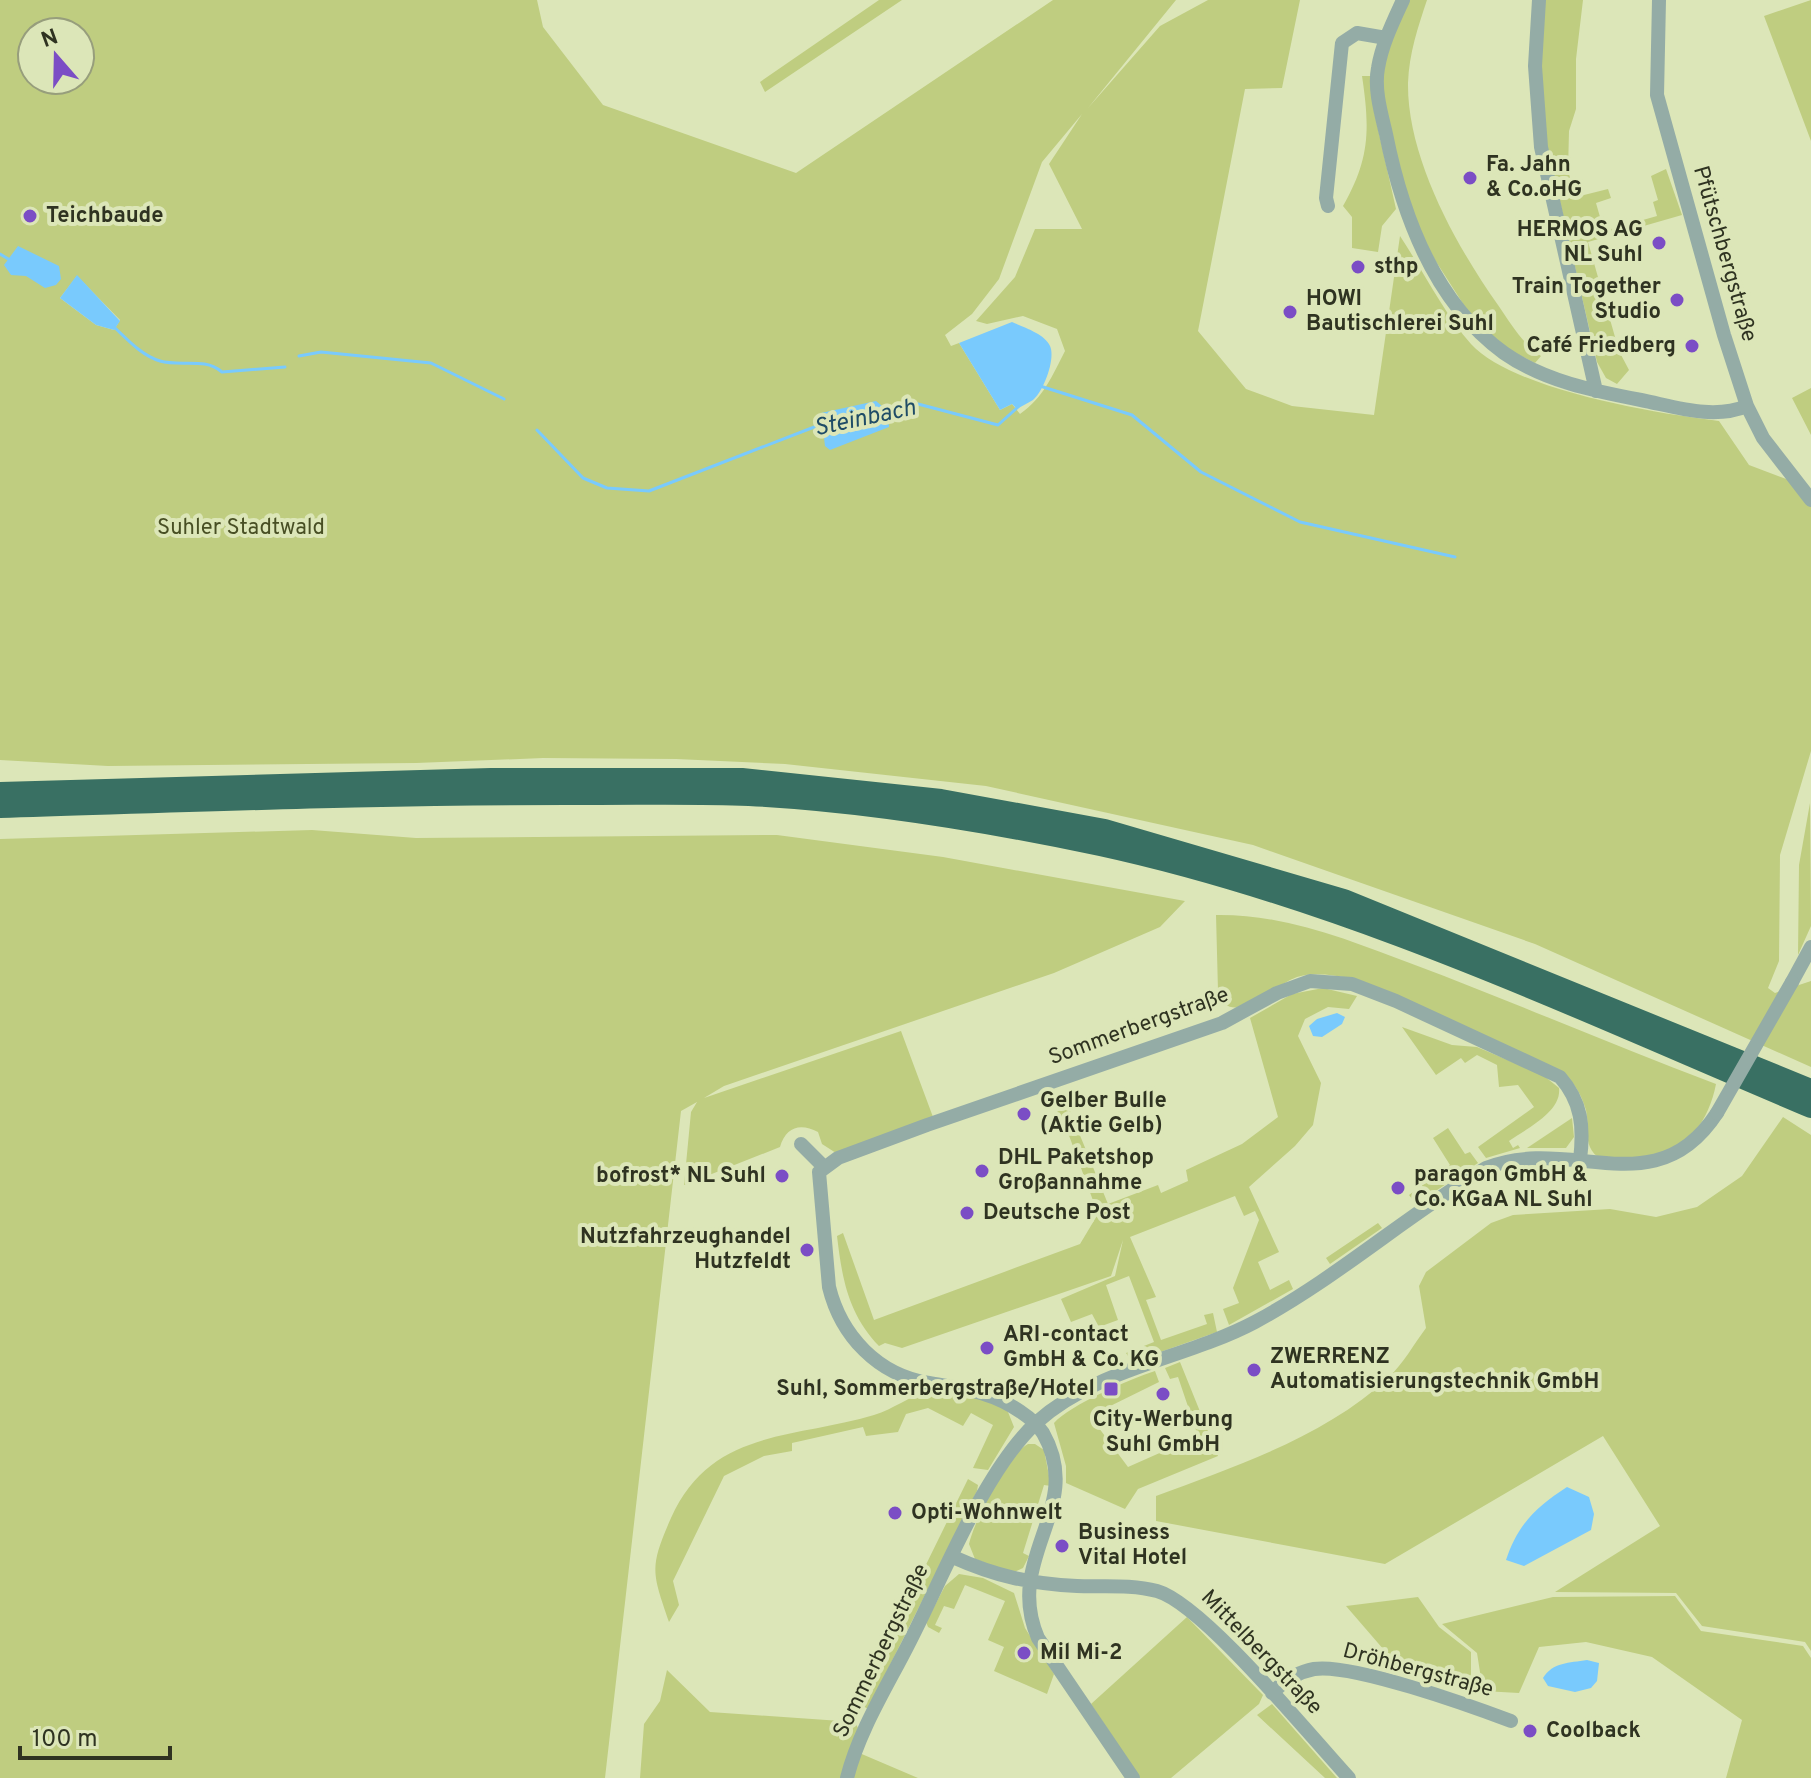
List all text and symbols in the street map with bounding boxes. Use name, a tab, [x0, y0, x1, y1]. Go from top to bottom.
north arrow	[16, 16, 96, 96]
text: N	[38, 24, 62, 55]
place label: Fa. Jahn & Co.oHG	[1486, 152, 1582, 204]
street label: Pfütschbergstraße	[1686, 163, 1762, 345]
marker: Fa. Jahn & Co.oHG	[1461, 169, 1479, 187]
place label: Teichbaude	[46, 203, 164, 230]
marker: Teichbaude	[21, 207, 39, 225]
place label: HERMOS AG NL Suhl	[1517, 217, 1643, 269]
marker: HERMOS AG NL Suhl	[1650, 234, 1668, 252]
place label: sthp	[1374, 254, 1419, 281]
marker: sthp	[1349, 258, 1367, 276]
place label: Train Together Studio	[1512, 274, 1661, 326]
place label: HOWI Bautischlerei Suhl	[1306, 286, 1494, 338]
marker: Train Together Studio	[1668, 291, 1686, 309]
marker: HOWI Bautischlerei Suhl	[1281, 303, 1299, 321]
place label: Café Friedberg	[1526, 333, 1676, 360]
marker: Café Friedberg	[1683, 337, 1701, 355]
water label: Steinbach	[811, 394, 919, 444]
park label: Suhler Stadtwald	[157, 515, 325, 542]
street label: Sommerbergstraße	[1045, 982, 1233, 1072]
place label: Gelber Bulle (Aktie Gelb)	[1040, 1088, 1167, 1140]
marker: Gelber Bulle (Aktie Gelb)	[1015, 1105, 1033, 1123]
place label: DHL Paketshop Großannahme	[998, 1145, 1154, 1197]
marker: DHL Paketshop Großannahme	[973, 1162, 991, 1180]
place label: paragon GmbH & Co. KGaA NL Suhl	[1414, 1162, 1593, 1214]
place label: bofrost* NL Suhl	[596, 1163, 766, 1190]
marker: bofrost* NL Suhl	[773, 1167, 791, 1185]
marker: paragon GmbH & Co. KGaA NL Suhl	[1389, 1179, 1407, 1197]
place label: Deutsche Post	[983, 1200, 1131, 1227]
marker: Deutsche Post	[958, 1204, 976, 1222]
place label: Nutzfahrzeughandel Hutzfeldt	[580, 1224, 791, 1276]
marker: Nutzfahrzeughandel Hutzfeldt	[798, 1241, 816, 1259]
place label: ARI-contact GmbH & Co. KG	[1003, 1322, 1159, 1374]
marker: ARI-contact GmbH & Co. KG	[978, 1339, 996, 1357]
place label: ZWERRENZ Automatisierungstechnik GmbH	[1270, 1344, 1599, 1396]
marker: ZWERRENZ Automatisierungstechnik GmbH	[1245, 1361, 1263, 1379]
place label: Suhl, Sommerbergstraße/Hotel	[776, 1376, 1095, 1403]
marker: Suhl, Sommerbergstraße/Hotel	[1102, 1380, 1120, 1398]
marker: City-Werbung Suhl GmbH	[1154, 1385, 1172, 1403]
place label: City-Werbung Suhl GmbH	[1093, 1407, 1233, 1459]
place label: Opti-Wohnwelt	[911, 1500, 1062, 1527]
marker: Opti-Wohnwelt	[886, 1504, 904, 1522]
place label: Business Vital Hotel	[1078, 1520, 1187, 1572]
marker: Business Vital Hotel	[1053, 1537, 1071, 1555]
street label: Sommerbergstraße	[828, 1560, 936, 1742]
street label: Mittelbergstraße	[1195, 1585, 1327, 1721]
street label: Dröhbergstraße	[1340, 1638, 1496, 1704]
place label: Mil Mi-2	[1040, 1640, 1123, 1667]
marker: Mil Mi-2	[1015, 1644, 1033, 1662]
scale bar	[20, 1710, 170, 1760]
place label: Coolback	[1546, 1718, 1641, 1745]
marker: Coolback	[1521, 1722, 1539, 1740]
text: 100 m	[32, 1725, 98, 1755]

